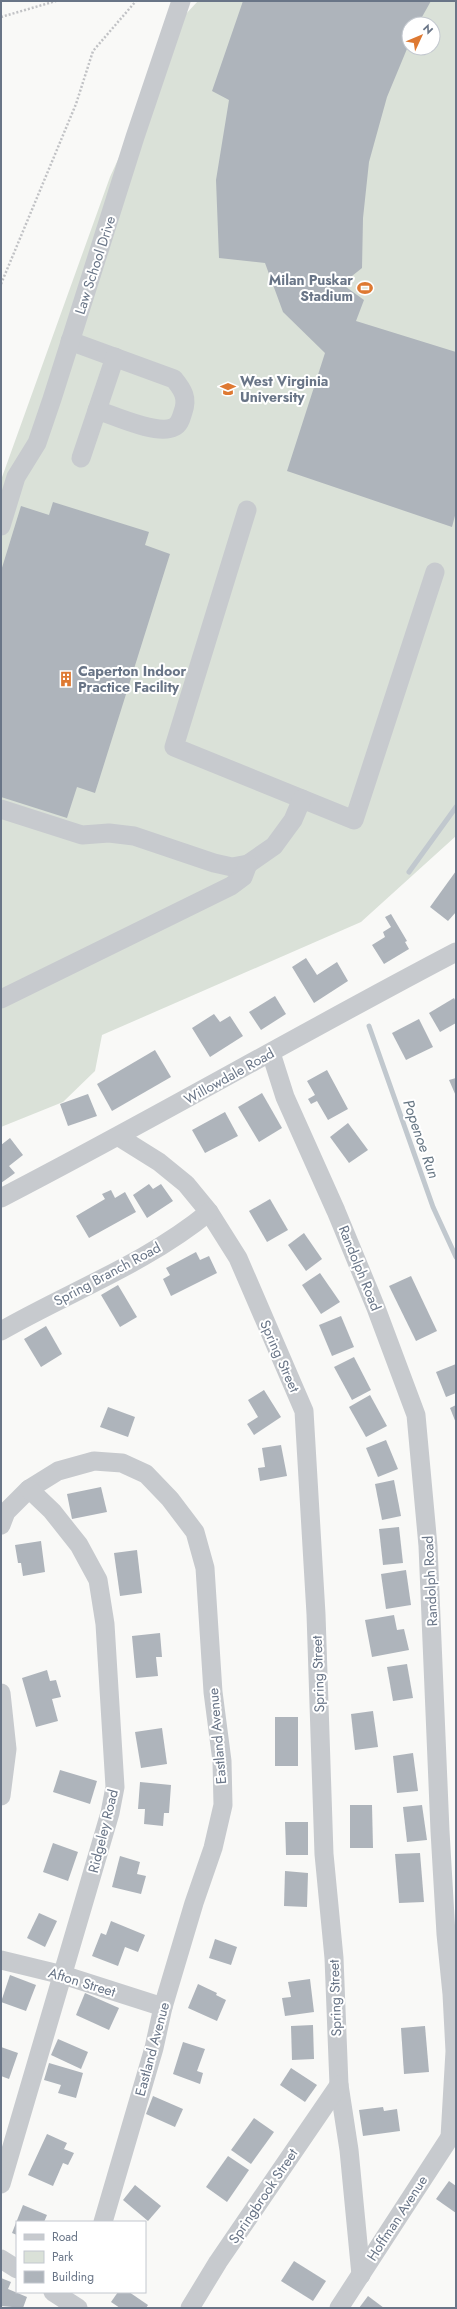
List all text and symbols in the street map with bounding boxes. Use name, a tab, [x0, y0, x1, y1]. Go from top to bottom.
north arrow	[401, 16, 441, 56]
text: N	[419, 20, 437, 38]
street label: Law School Drive	[70, 213, 120, 317]
place label: Milan Puskar Stadium	[269, 270, 353, 306]
sports icon: Milan Puskar Stadium	[356, 279, 374, 297]
place label: West Virginia University	[240, 371, 328, 407]
school or university icon: West Virginia University	[219, 380, 237, 398]
place label: Caperton Indoor Practice Facility	[78, 661, 186, 697]
building icon: Caperton Indoor Practice Facility	[57, 670, 75, 688]
street label: Willowdale Road	[180, 1043, 278, 1109]
water label: Popenoe Run	[397, 1097, 445, 1181]
street label: Randolph Road	[334, 1222, 386, 1314]
street label: Spring Branch Road	[50, 1237, 164, 1311]
street label: Spring Street	[255, 1317, 305, 1396]
street label: Randolph Road	[418, 1535, 442, 1627]
street label: Spring Street	[307, 1635, 329, 1713]
street label: Eastland Avenue	[203, 1687, 231, 1785]
street label: Ridgeley Road	[83, 1787, 123, 1875]
street label: Spring Street	[324, 1959, 346, 2037]
street label: Afton Street	[46, 1962, 119, 2002]
street label: Eastland Avenue	[130, 2000, 174, 2098]
street label: Springbrook Street	[224, 2144, 303, 2248]
street label: Hoffman Avenue	[362, 2171, 432, 2265]
legend	[16, 2221, 146, 2293]
text: Road	[52, 2228, 78, 2246]
text: Park	[52, 2248, 74, 2266]
text: Building	[52, 2268, 94, 2286]

